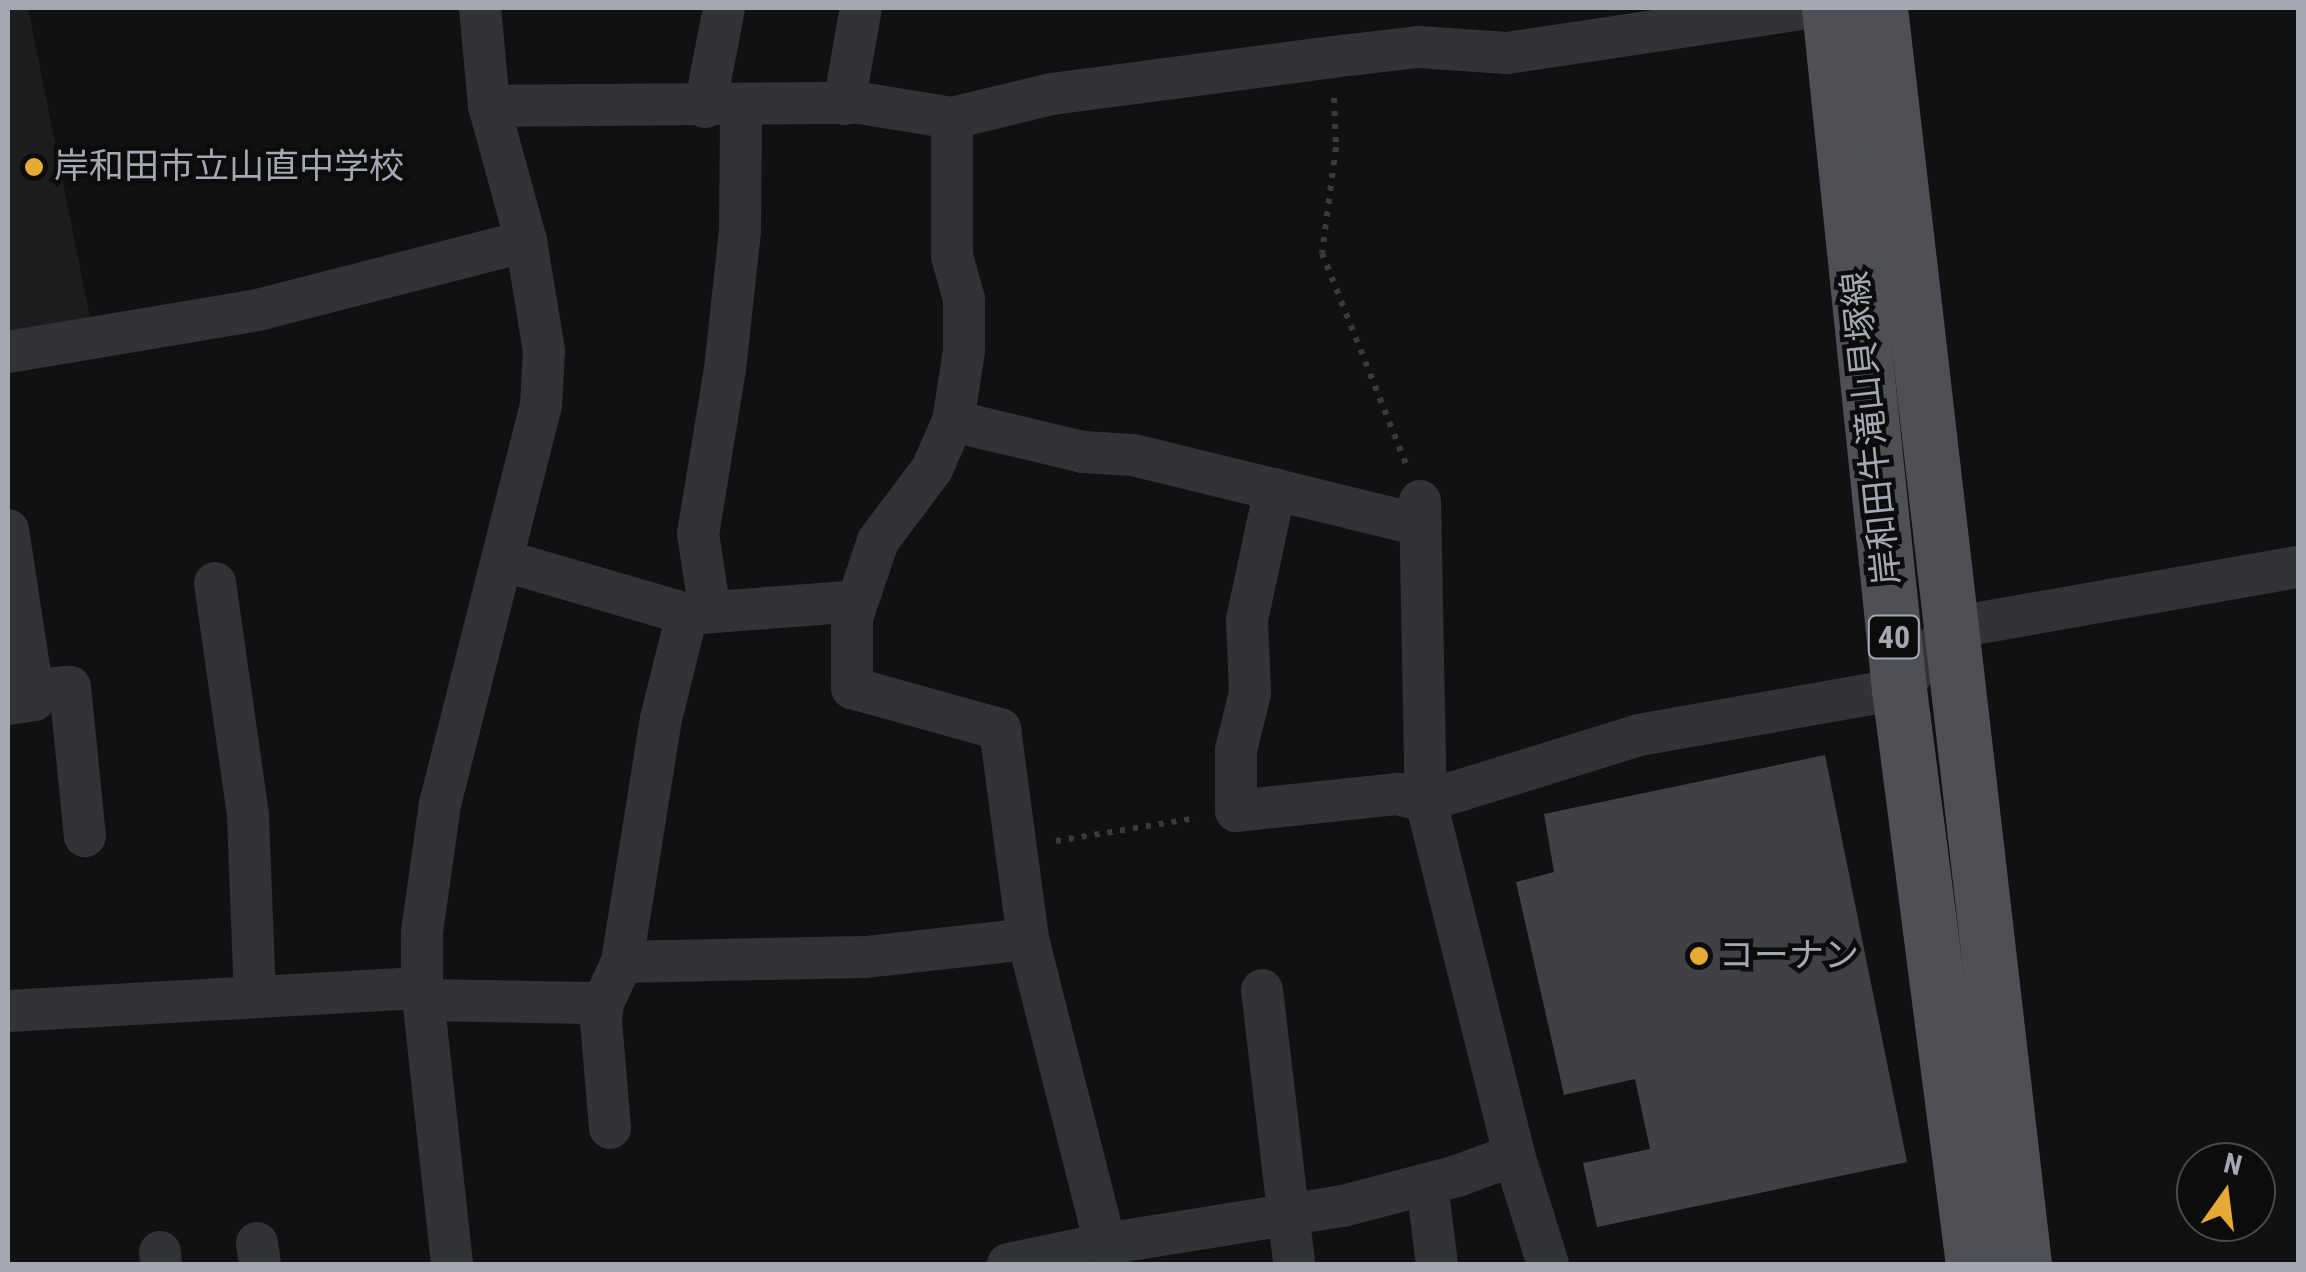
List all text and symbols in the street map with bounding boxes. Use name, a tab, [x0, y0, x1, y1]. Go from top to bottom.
place label: 岸和田市立山直中学校	[54, 146, 404, 188]
marker: 岸和田市立山直中学校	[23, 156, 45, 178]
street label: 岸和田牛滝山貝塚線	[1835, 269, 1909, 587]
road number: 40	[1866, 610, 1922, 664]
place label: コーナン	[1719, 935, 1859, 977]
marker: コーナン	[1688, 945, 1710, 967]
north arrow	[2176, 1142, 2276, 1242]
text: N	[2221, 1146, 2245, 1182]

